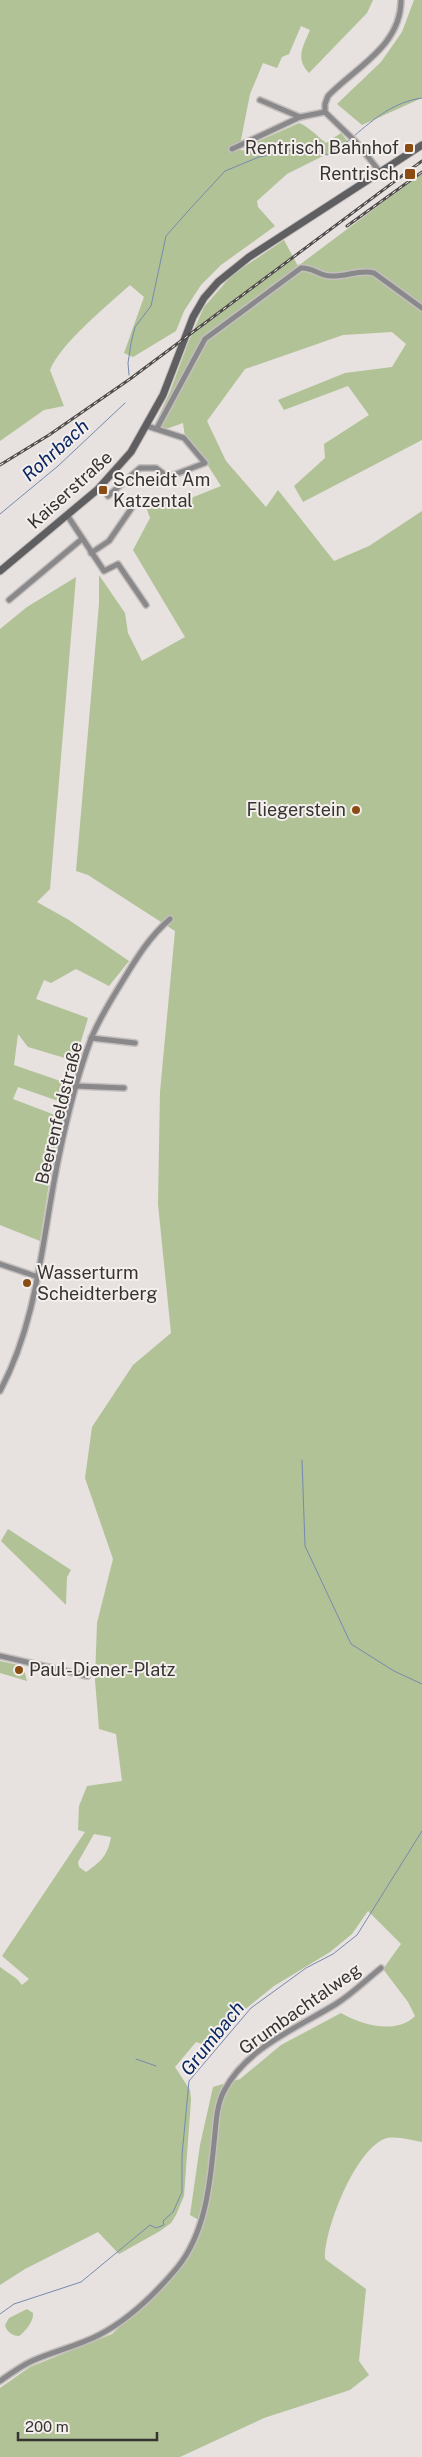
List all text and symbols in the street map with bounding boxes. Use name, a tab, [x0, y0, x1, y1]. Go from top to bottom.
place label: Rentrisch Bahnhof	[245, 137, 399, 158]
marker: Rentrisch Bahnhof	[403, 142, 415, 154]
place label: Rentrisch	[319, 163, 399, 184]
marker: Rentrisch	[403, 167, 417, 181]
water label: Rohrbach	[17, 414, 93, 486]
street label: Kaiserstraße	[23, 446, 116, 533]
place label: Scheidt Am Katzental	[113, 469, 210, 511]
marker: Scheidt Am Katzental	[97, 484, 109, 496]
place label: Fliegerstein	[246, 799, 346, 820]
marker: Fliegerstein	[350, 804, 362, 816]
street label: Beerenfeldstraße	[31, 1039, 86, 1186]
place label: Wasserturm Scheidterberg	[37, 1262, 157, 1304]
marker: Wasserturm Scheidterberg	[21, 1277, 33, 1289]
place label: Paul-Diener-Platz	[29, 1659, 175, 1680]
marker: Paul-Diener-Platz	[13, 1664, 25, 1676]
street label: Grumbachtalweg	[235, 1959, 365, 2058]
water label: Grumbach	[176, 1997, 248, 2079]
scale bar	[18, 2410, 156, 2442]
text: 200 m	[25, 2418, 69, 2435]

